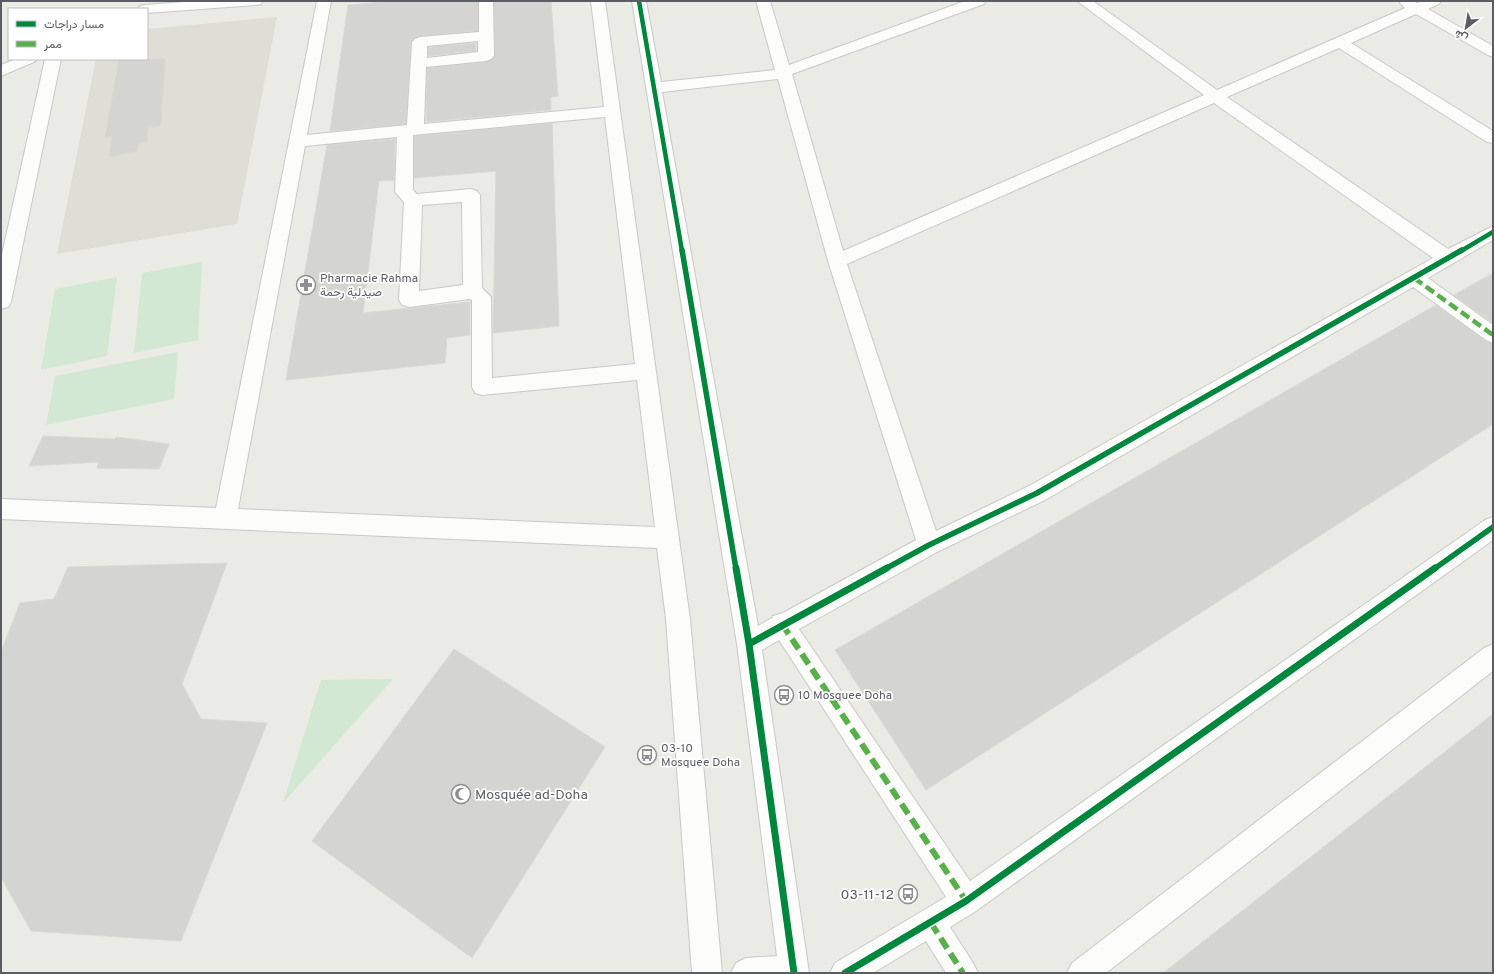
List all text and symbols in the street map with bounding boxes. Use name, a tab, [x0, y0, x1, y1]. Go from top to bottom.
legend	[8, 8, 148, 60]
north arrow	[1446, 8, 1486, 48]
text: مسار دراجات	[44, 17, 104, 33]
text: ش	[1452, 26, 1471, 45]
text: ممر	[43, 37, 62, 53]
place label: Pharmacie Rahma صيدلية رحمة	[320, 271, 418, 301]
pharmacy icon: Pharmacie Rahma صيدلية رحمة	[295, 274, 317, 296]
bus stop icon: 10 Mosquee Doha	[773, 684, 795, 706]
place label: 10 Mosquee Doha	[798, 688, 892, 704]
place label: 03-10 Mosquee Doha	[661, 741, 740, 771]
bus stop icon: 03-10 Mosquee Doha	[636, 744, 658, 766]
mosque icon: Mosquée ad-Doha	[450, 783, 472, 805]
place label: Mosquée ad-Doha	[475, 787, 588, 804]
bus stop icon: 03-11-12	[897, 883, 919, 905]
place label: 03-11-12	[841, 887, 894, 904]

